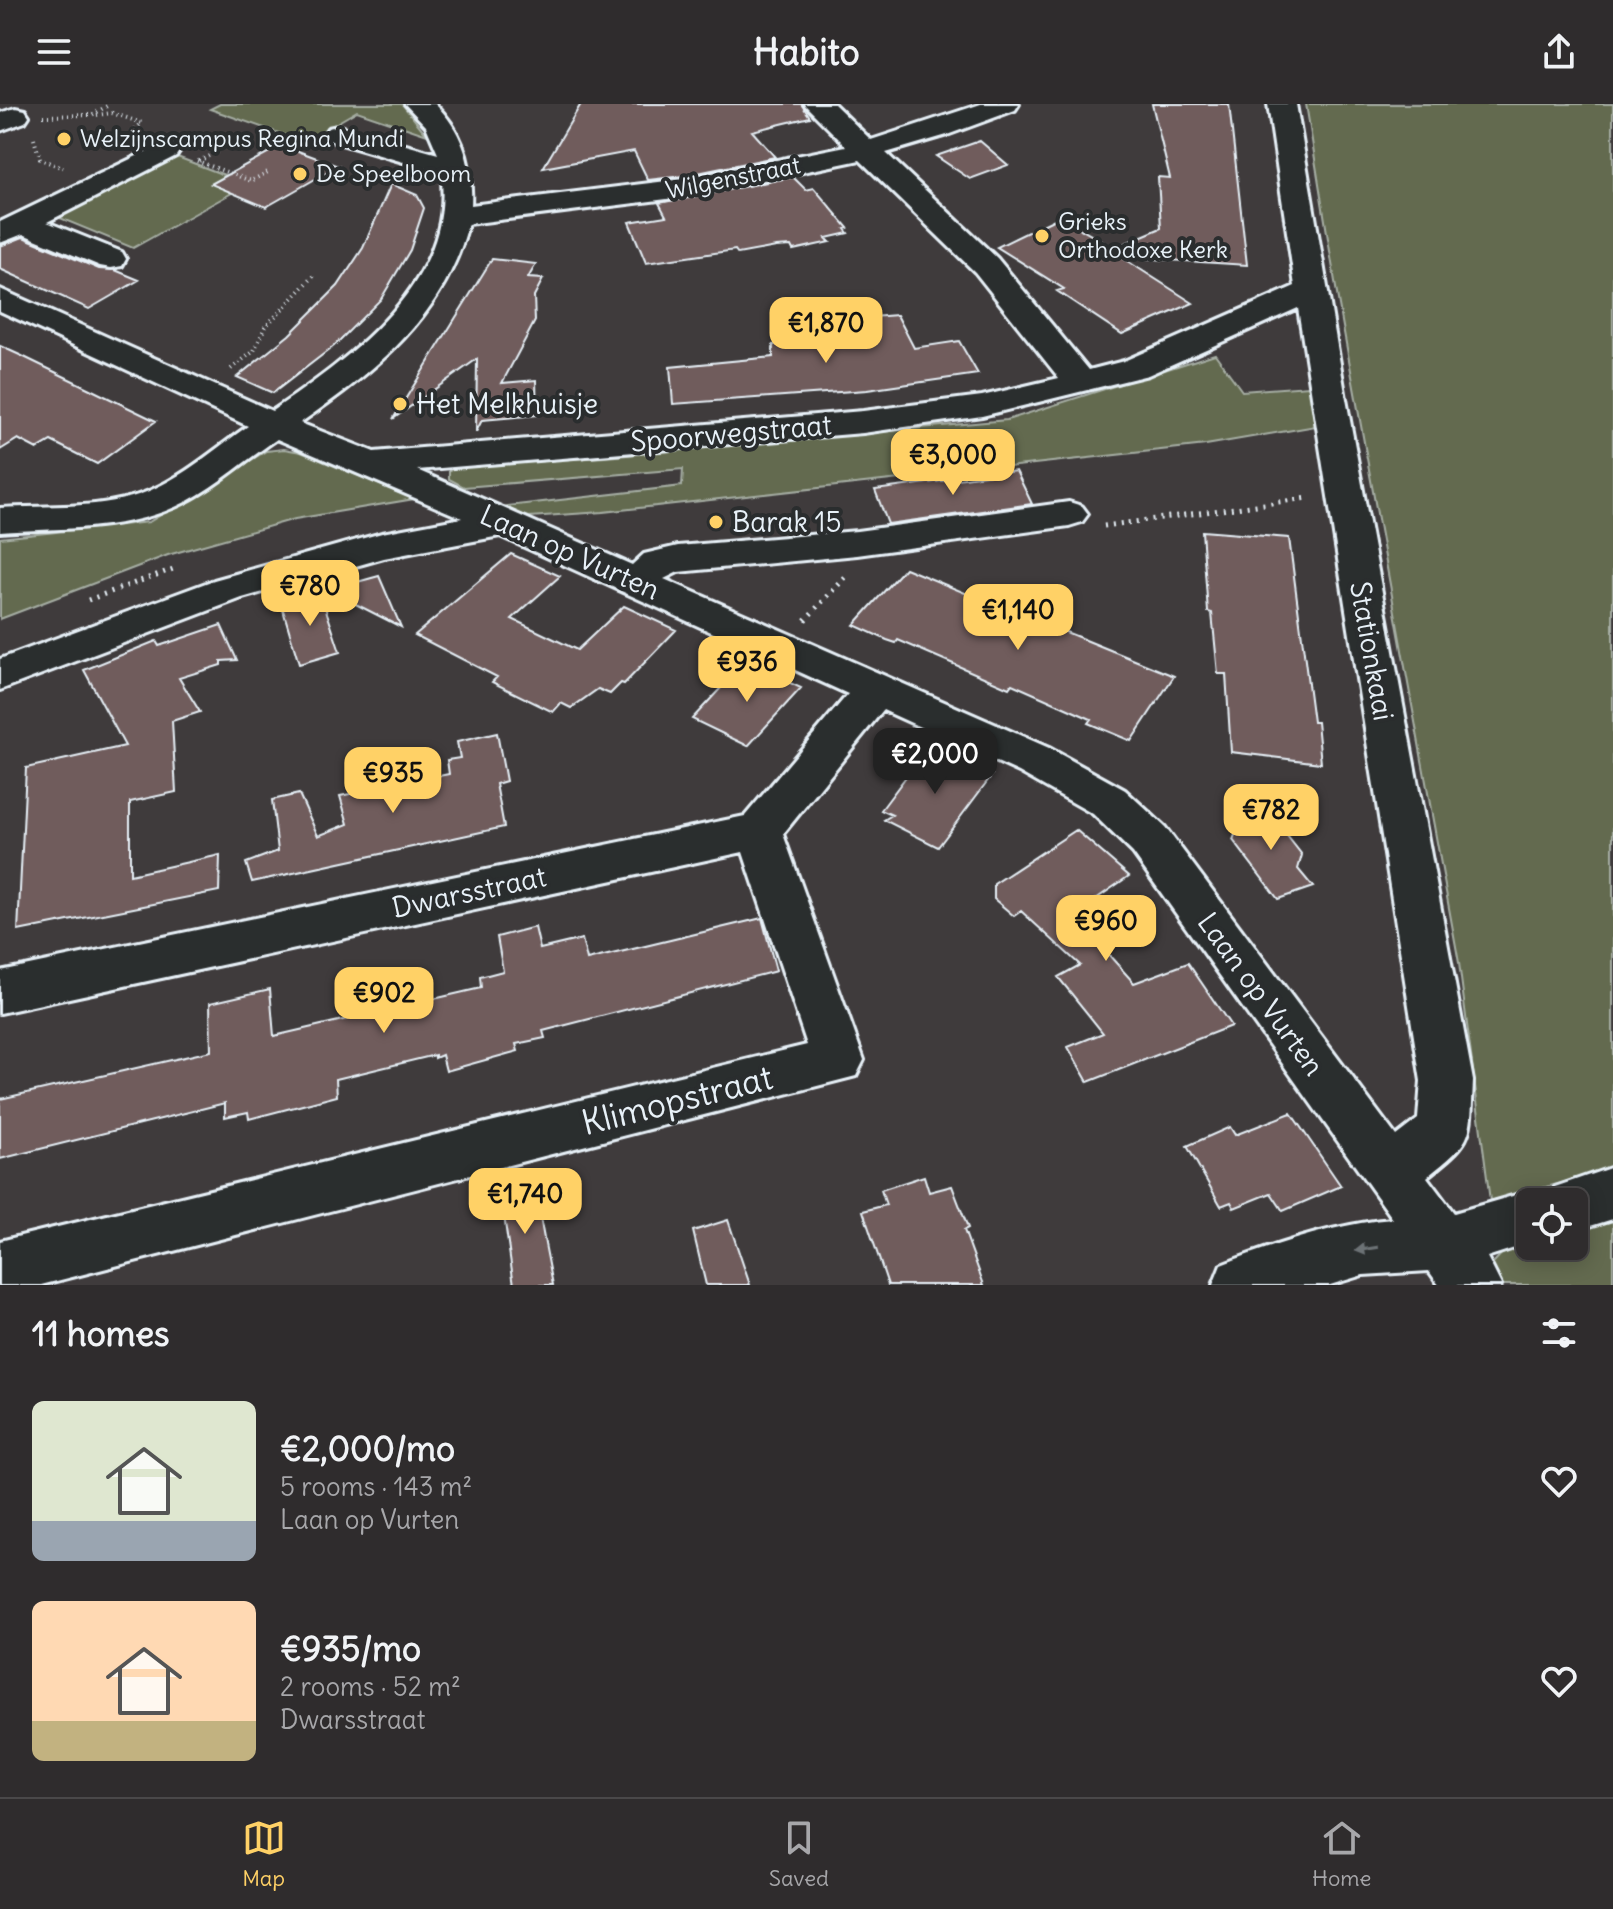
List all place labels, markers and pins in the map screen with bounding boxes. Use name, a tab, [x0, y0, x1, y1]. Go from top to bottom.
place label: Welzijnscampus Regina Mundi	[80, 123, 404, 153]
marker: Welzijnscampus Regina Mundi	[55, 130, 73, 148]
place label: De Speelboom	[316, 158, 471, 188]
marker: De Speelboom	[291, 165, 309, 183]
place label: Grieks Orthodoxe Kerk	[1058, 206, 1228, 264]
marker: Grieks Orthodoxe Kerk	[1033, 227, 1051, 245]
pin: €1,870	[761, 297, 891, 365]
place label: Het Melkhuisje	[416, 386, 598, 422]
marker: Het Melkhuisje	[391, 395, 409, 413]
pin: €3,000	[888, 429, 1018, 497]
place label: Barak 15	[732, 504, 842, 540]
marker: Barak 15	[707, 513, 725, 531]
pin: €780	[263, 560, 357, 628]
pin: €1,140	[953, 584, 1083, 652]
pin: €936	[700, 636, 794, 704]
pin: €2,000	[870, 728, 1000, 796]
pin: €935	[346, 747, 440, 815]
pin: €782	[1224, 784, 1318, 852]
pin: €960	[1059, 895, 1153, 963]
pin: €902	[337, 967, 431, 1035]
pin: €1,740	[460, 1168, 590, 1236]

